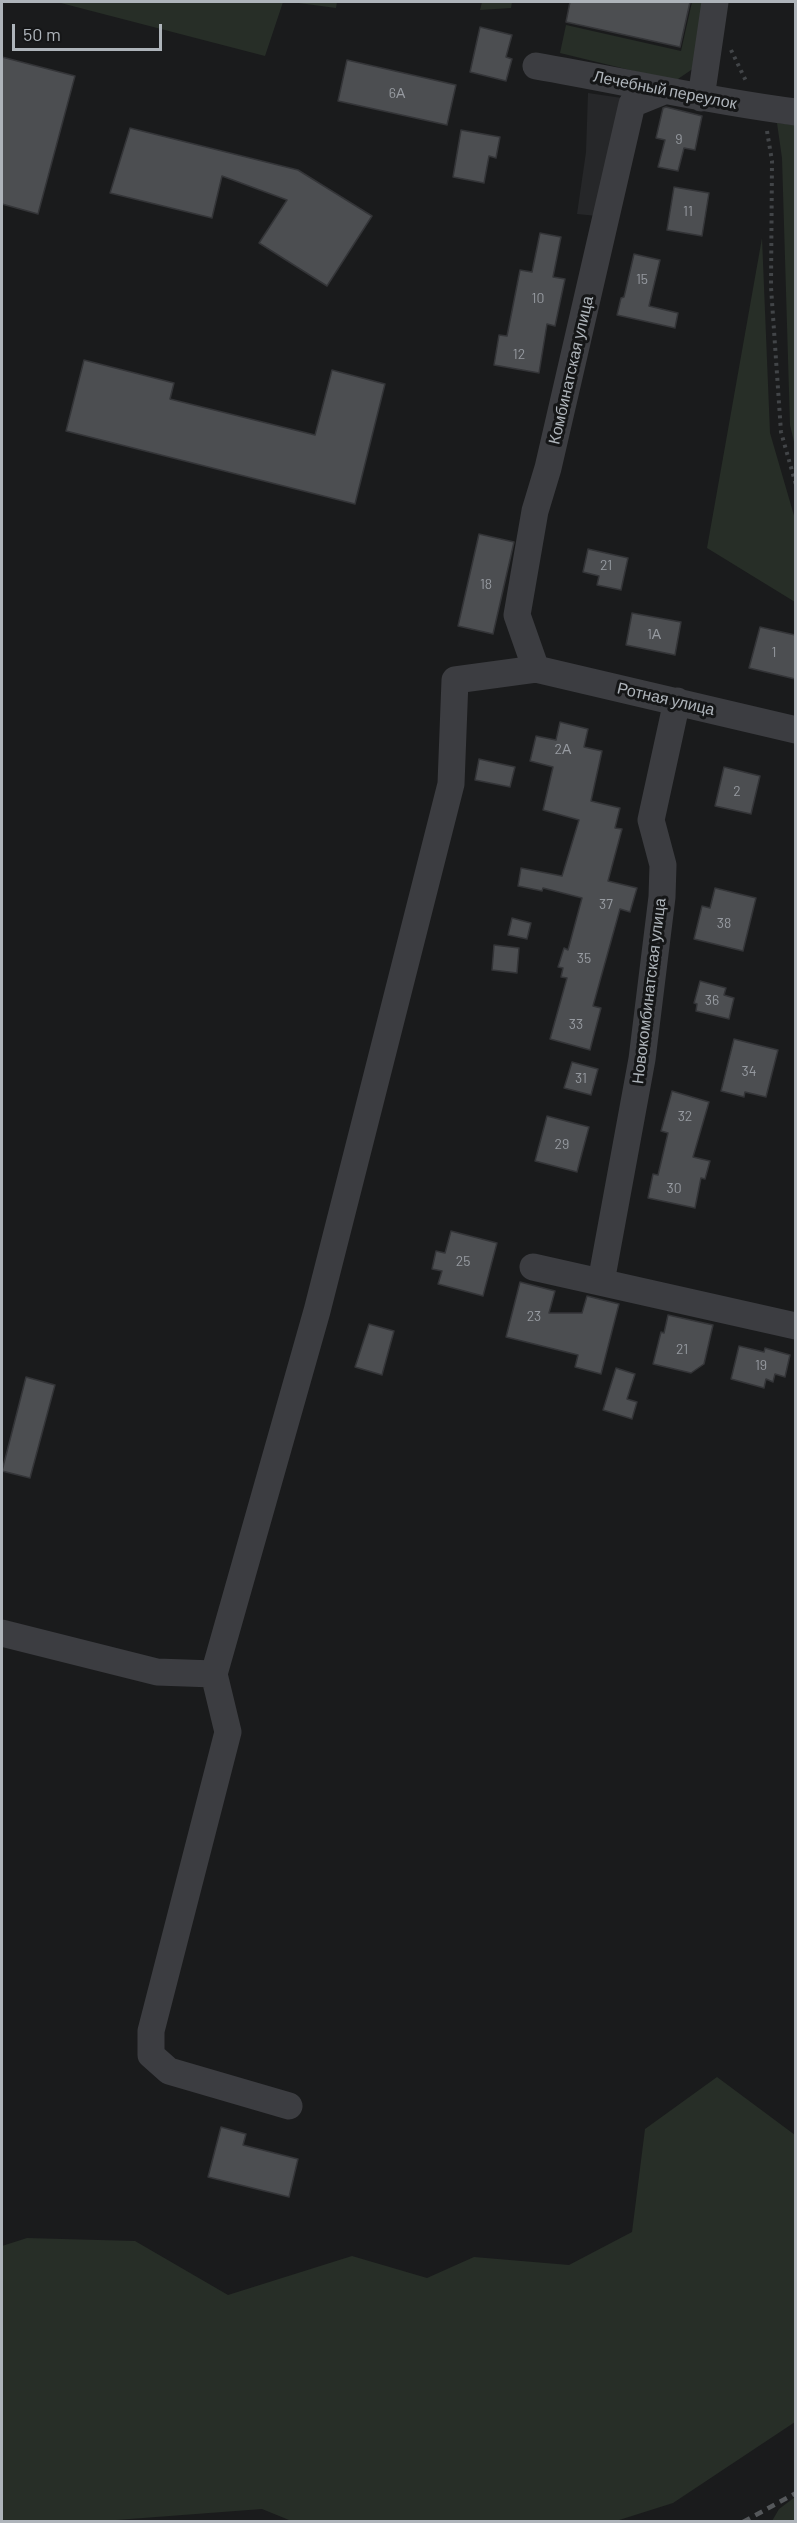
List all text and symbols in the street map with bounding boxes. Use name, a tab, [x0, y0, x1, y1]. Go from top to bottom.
scale bar	[15, 12, 165, 50]
text: 50 m	[23, 23, 61, 45]
street label: Лечебный переулок	[592, 67, 738, 113]
house number: 6А	[389, 85, 405, 101]
house number: 9	[675, 131, 683, 147]
house number: 11	[683, 203, 693, 219]
house number: 15	[636, 271, 648, 287]
house number: 10	[532, 290, 544, 306]
street label: Комбинатская улица	[545, 294, 597, 446]
house number: 12	[513, 346, 525, 362]
house number: 21	[600, 557, 612, 573]
house number: 18	[480, 576, 492, 592]
house number: 1А	[647, 626, 661, 642]
house number: 1	[772, 644, 776, 660]
street label: Ротная улица	[615, 678, 717, 720]
house number: 2А	[555, 741, 571, 757]
house number: 2	[733, 783, 741, 799]
house number: 37	[599, 896, 613, 912]
street label: Новокомбинатская улица	[628, 897, 670, 1085]
house number: 38	[717, 915, 731, 931]
house number: 35	[577, 950, 591, 966]
house number: 36	[705, 992, 719, 1008]
house number: 33	[569, 1016, 583, 1032]
house number: 34	[742, 1063, 756, 1079]
house number: 31	[575, 1070, 587, 1086]
house number: 32	[678, 1108, 692, 1124]
house number: 29	[555, 1136, 569, 1152]
house number: 30	[666, 1180, 682, 1196]
house number: 25	[456, 1253, 470, 1269]
house number: 23	[527, 1308, 541, 1324]
house number: 21	[676, 1341, 688, 1357]
house number: 19	[755, 1357, 767, 1373]

